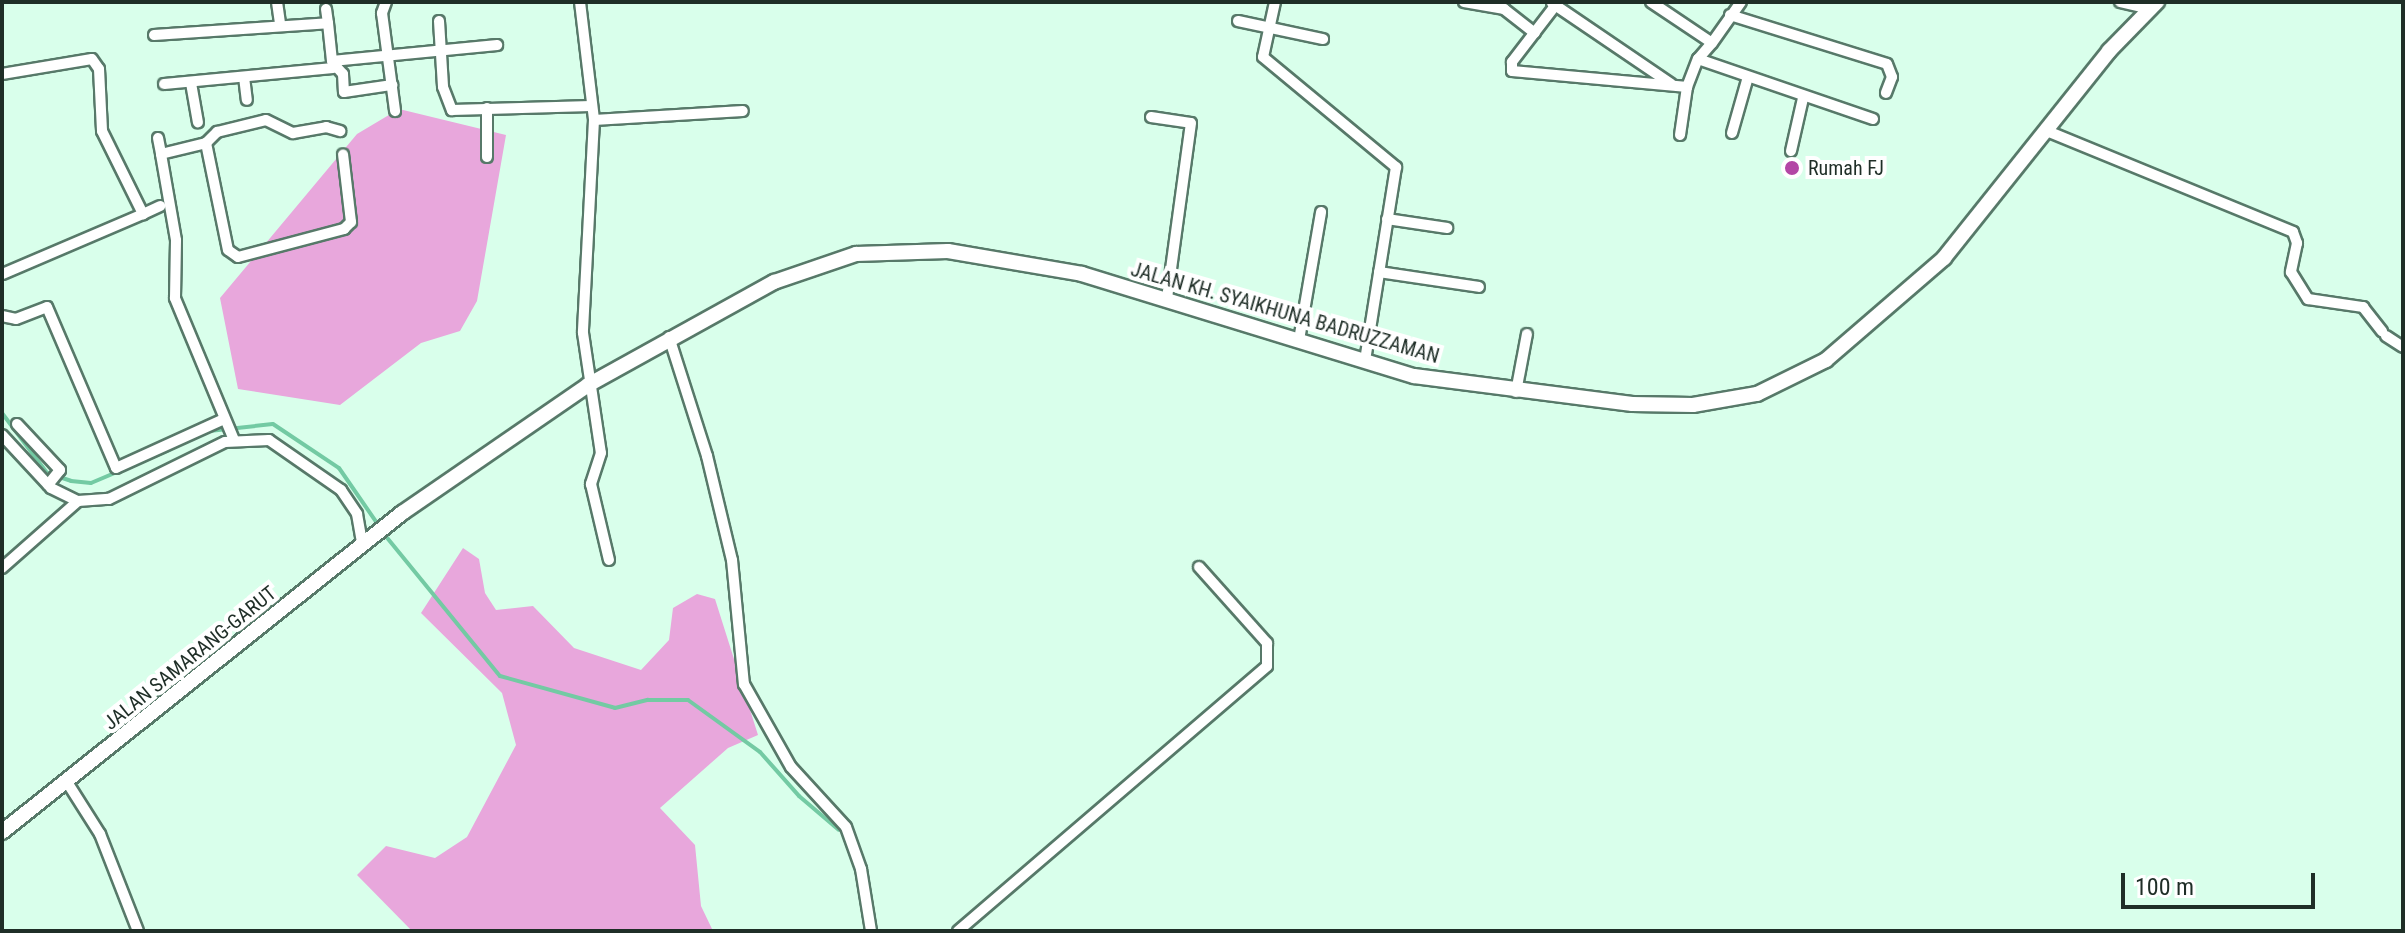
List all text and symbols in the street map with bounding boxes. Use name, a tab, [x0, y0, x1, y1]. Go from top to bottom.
place label: Rumah FJ	[1808, 156, 1884, 180]
marker: Rumah FJ	[1783, 159, 1801, 177]
street label: JALAN KH. SYAIKHUNA BADRUZZAMAN	[1128, 257, 1442, 369]
street label: JALAN SAMARANG-GARUT	[99, 581, 281, 735]
scale bar	[2125, 857, 2319, 907]
text: 100 m	[2135, 873, 2194, 901]

